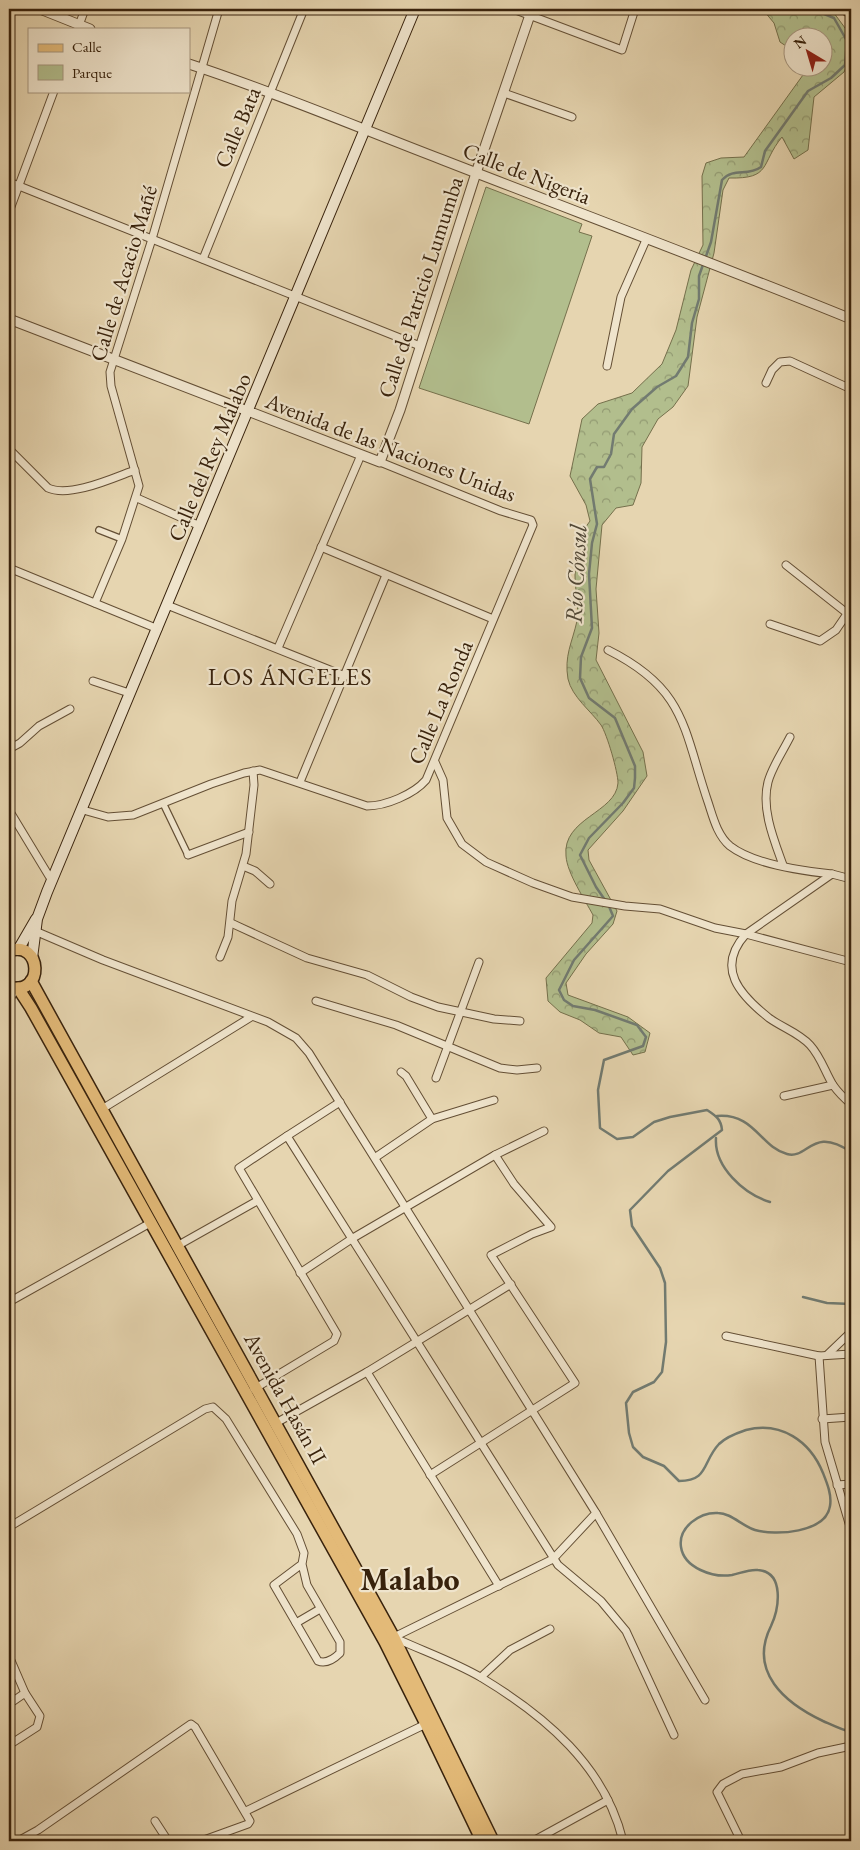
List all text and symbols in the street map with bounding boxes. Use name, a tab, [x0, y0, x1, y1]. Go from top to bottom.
legend	[28, 28, 190, 92]
north arrow	[782, 28, 832, 78]
text: N	[790, 31, 811, 52]
text: Calle	[72, 37, 102, 56]
text: Parque	[72, 63, 112, 82]
street label: Calle Bata	[207, 82, 268, 172]
street label: Calle de Nigeria	[459, 136, 595, 211]
street label: Calle de Patricio Lumumba	[371, 173, 470, 402]
street label: Calle de Acacio Mañé	[83, 181, 164, 365]
street label: Calle del Rey Malabo	[161, 369, 258, 546]
street label: Avenida de las Naciones Unidas	[261, 386, 520, 509]
water label: Río Cónsul	[557, 523, 594, 624]
street label: Calle La Ronda	[401, 636, 480, 769]
district label: LOS ÁNGELES	[208, 661, 372, 692]
street label: Avenida Hasán II	[237, 1326, 334, 1470]
district label: Malabo	[360, 1558, 460, 1600]

